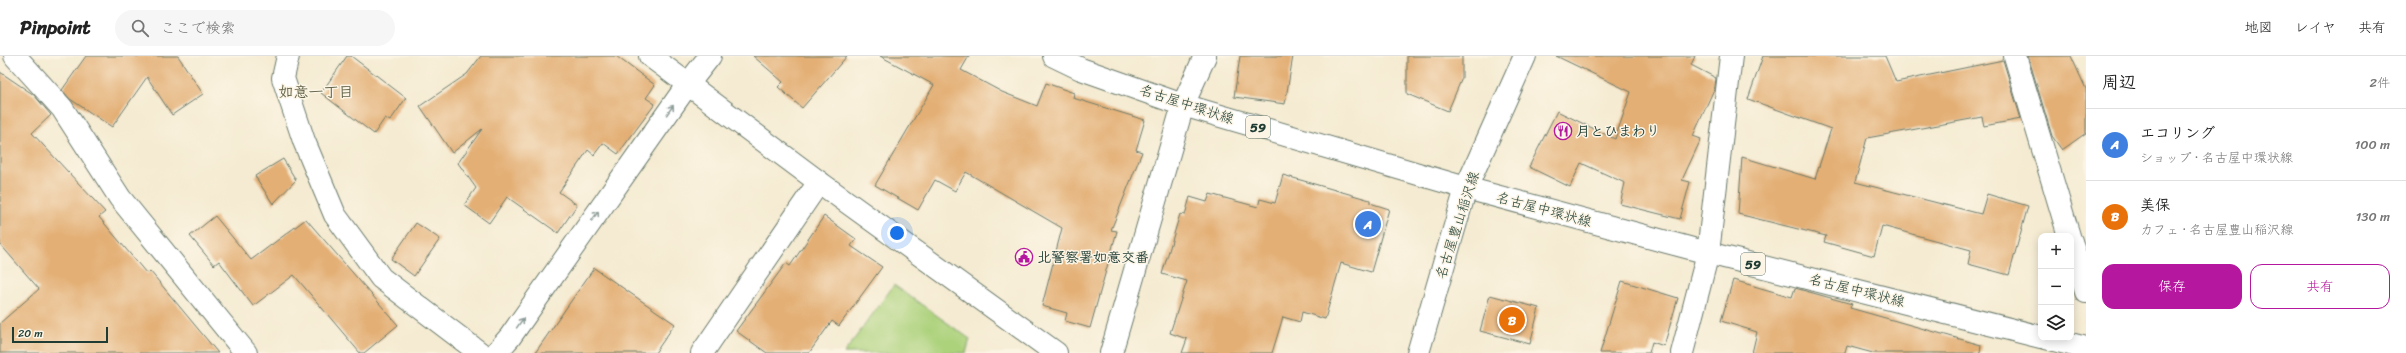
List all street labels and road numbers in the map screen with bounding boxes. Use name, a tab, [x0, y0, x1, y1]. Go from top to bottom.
street label: 名古屋中環状線	[1136, 77, 1237, 132]
road number: 59	[1246, 116, 1270, 138]
street label: 名古屋豊山稲沢線	[1428, 168, 1487, 282]
street label: 名古屋中環状線	[1493, 185, 1594, 234]
road number: 59	[1741, 253, 1765, 275]
street label: 名古屋中環状線	[1806, 267, 1907, 314]

